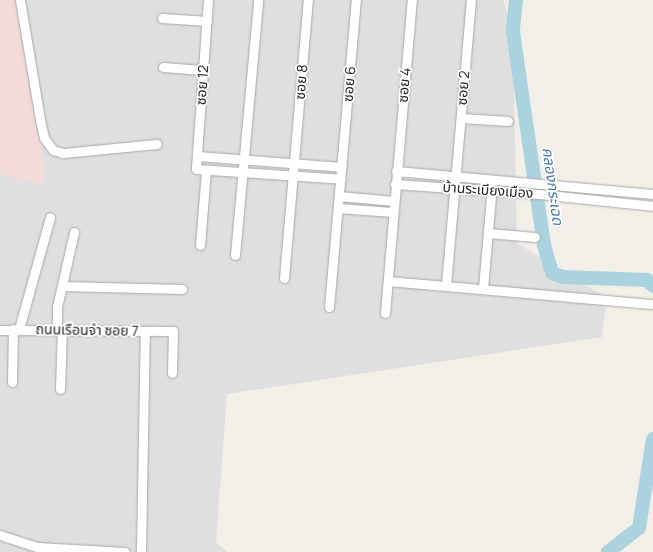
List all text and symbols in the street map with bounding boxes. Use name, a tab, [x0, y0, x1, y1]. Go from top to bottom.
street label: ซอย 12	[192, 64, 212, 106]
street label: ซอย 8	[291, 64, 311, 100]
street label: ซอย 6	[339, 66, 359, 102]
street label: ซอย 4	[394, 67, 414, 103]
street label: ซอย 2	[453, 70, 473, 106]
water label: คลองกระเฉด	[539, 146, 567, 226]
street label: บ้านระเบียงเมือง	[442, 178, 534, 202]
street label: ถนนเรือนจำ ซอย 7	[35, 321, 139, 339]

